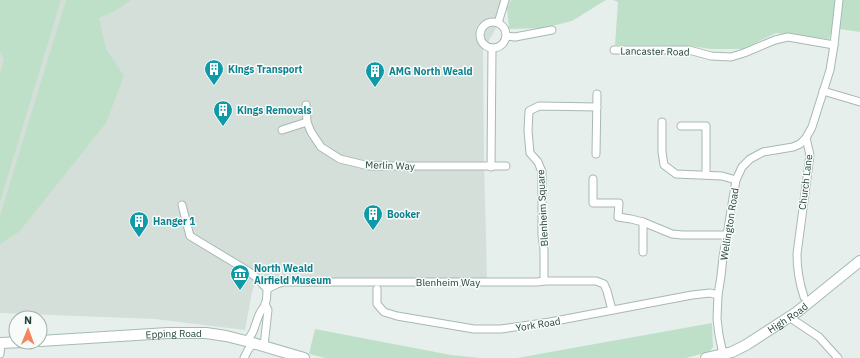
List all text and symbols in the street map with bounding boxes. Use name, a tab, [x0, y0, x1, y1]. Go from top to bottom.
street label: Lancaster Road	[620, 44, 690, 59]
building icon: Kings Transport	[203, 58, 225, 86]
building icon: AMG North Weald	[364, 60, 386, 88]
place label: Kings Transport	[228, 63, 302, 76]
place label: AMG North Weald	[389, 65, 473, 78]
building icon: Kings Removals	[212, 99, 234, 127]
place label: Kings Removals	[237, 104, 311, 117]
street label: Church Lane	[796, 153, 815, 211]
street label: Merlin Way	[365, 158, 415, 173]
street label: Blenheim Square	[534, 169, 551, 247]
street label: Wellington Road	[717, 187, 742, 261]
building icon: Booker	[362, 203, 384, 231]
place label: Booker	[387, 208, 420, 221]
building icon: Hanger 1	[128, 210, 150, 238]
place label: Hanger 1	[153, 215, 195, 228]
place label: North Weald Airfield Museum	[254, 262, 331, 287]
museum icon: North Weald Airfield Museum	[229, 263, 251, 291]
street label: Blenheim Way	[416, 276, 480, 289]
street label: High Road	[765, 300, 811, 336]
north arrow	[8, 310, 48, 350]
text: N	[24, 313, 32, 327]
street label: York Road	[515, 315, 561, 334]
street label: Epping Road	[145, 327, 202, 341]

